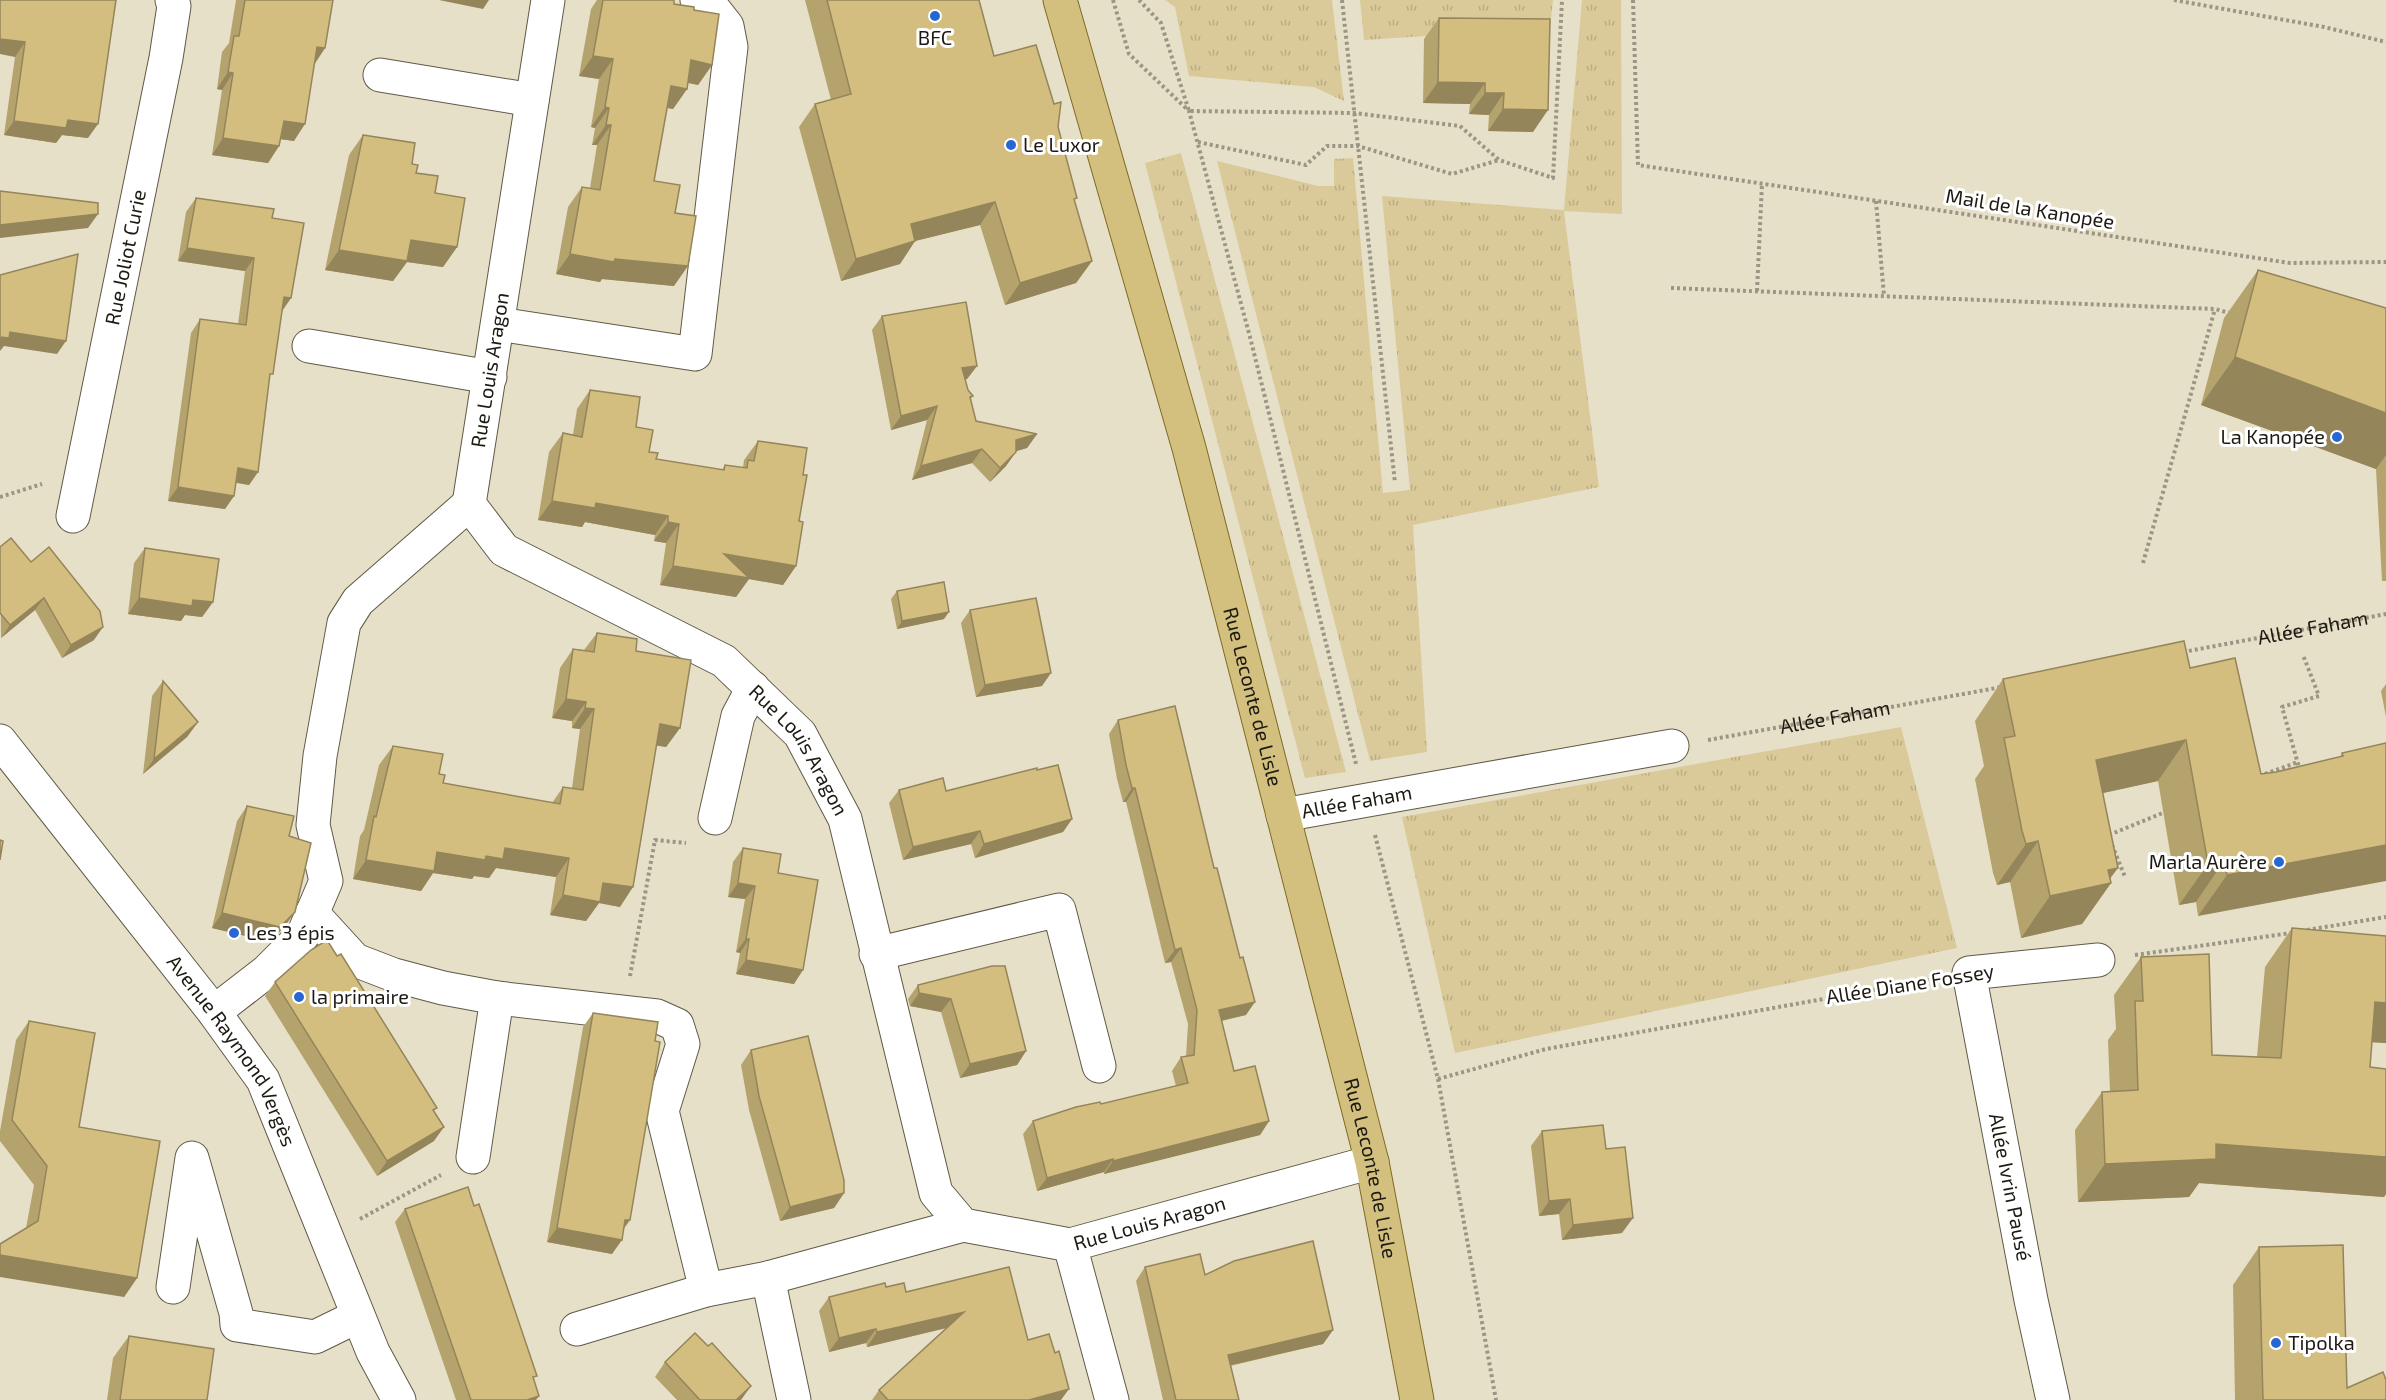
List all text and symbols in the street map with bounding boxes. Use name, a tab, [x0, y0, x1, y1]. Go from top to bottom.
marker: BFC	[928, 9, 942, 23]
place label: BFC	[918, 25, 952, 49]
place label: Le Luxor	[1023, 132, 1100, 156]
marker: Le Luxor	[1004, 138, 1018, 152]
street label: Mail de la Kanopée	[1944, 183, 2116, 233]
street label: Rue Joliot Curie	[99, 187, 150, 327]
street label: Rue Louis Aragon	[465, 291, 513, 449]
place label: La Kanopée	[2220, 424, 2325, 448]
marker: La Kanopée	[2330, 430, 2344, 444]
street label: Rue Leconte de Lisle	[1219, 604, 1288, 789]
street label: Allée Faham	[2255, 605, 2370, 649]
street label: Rue Louis Aragon	[745, 679, 854, 819]
street label: Allée Faham	[1778, 694, 1892, 738]
street label: Allée Faham	[1300, 779, 1414, 822]
place label: Marla Aurère	[2149, 849, 2267, 873]
marker: Marla Aurère	[2272, 855, 2286, 869]
place label: Les 3 épis	[246, 920, 335, 944]
marker: Les 3 épis	[227, 926, 241, 940]
street label: Avenue Raymond Vergès	[163, 950, 302, 1150]
street label: Allée Diane Fossey	[1824, 958, 1996, 1008]
place label: la primaire	[311, 984, 409, 1008]
marker: la primaire	[292, 990, 306, 1004]
street label: Rue Leconte de Lisle	[1340, 1075, 1403, 1260]
street label: Allée Ivrin Pausé	[1985, 1111, 2037, 1263]
street label: Rue Louis Aragon	[1070, 1190, 1228, 1255]
place label: Tipolka	[2288, 1330, 2355, 1354]
marker: Tipolka	[2269, 1336, 2283, 1350]

